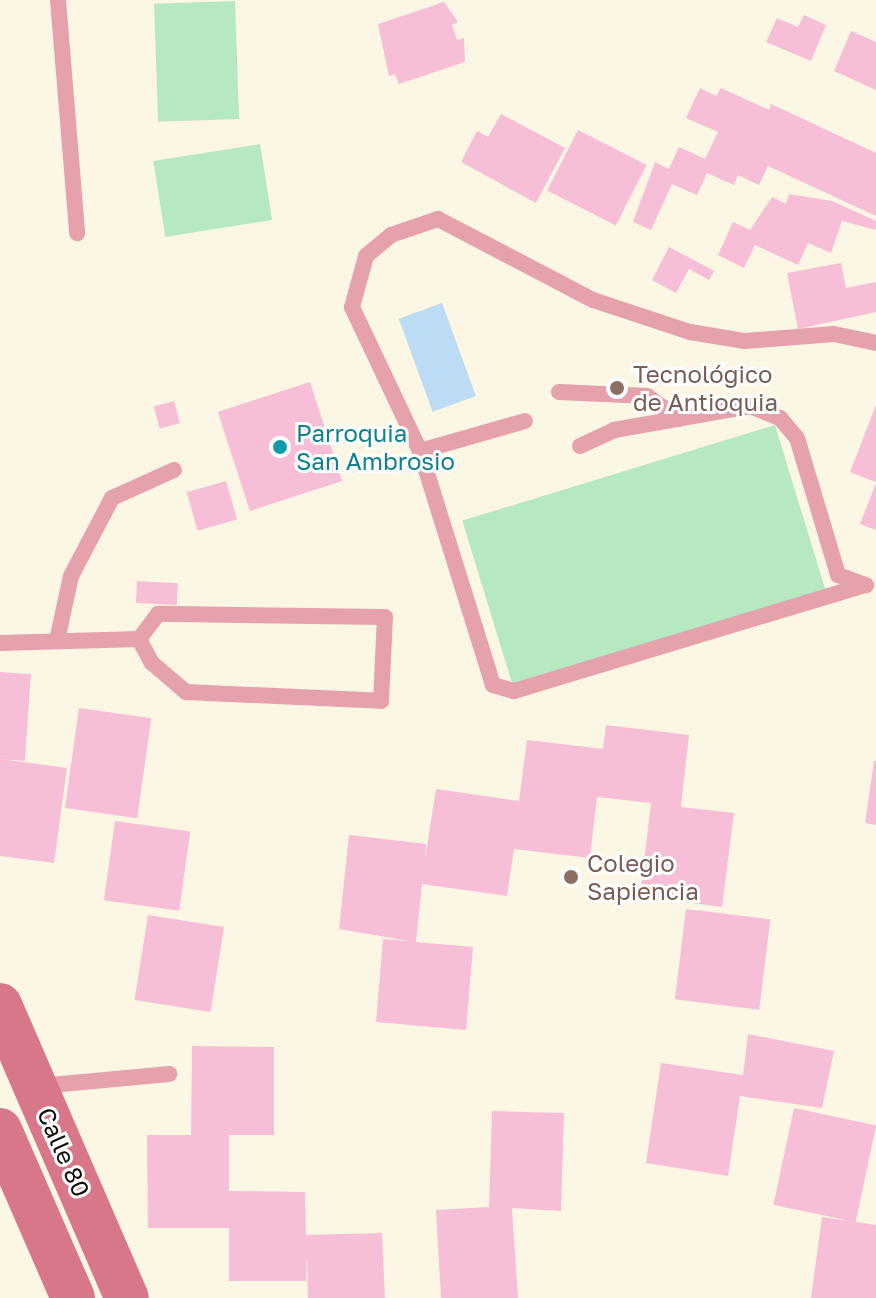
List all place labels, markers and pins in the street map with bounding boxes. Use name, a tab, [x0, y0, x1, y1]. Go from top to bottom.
place label: Tecnológico de Antioquia	[633, 360, 778, 416]
marker: Tecnológico de Antioquia	[608, 379, 626, 397]
place label: Parroquia San Ambrosio	[296, 419, 455, 475]
marker: Parroquia San Ambrosio	[271, 438, 289, 456]
place label: Colegio Sapiencia	[587, 849, 699, 905]
marker: Colegio Sapiencia	[562, 868, 580, 886]

